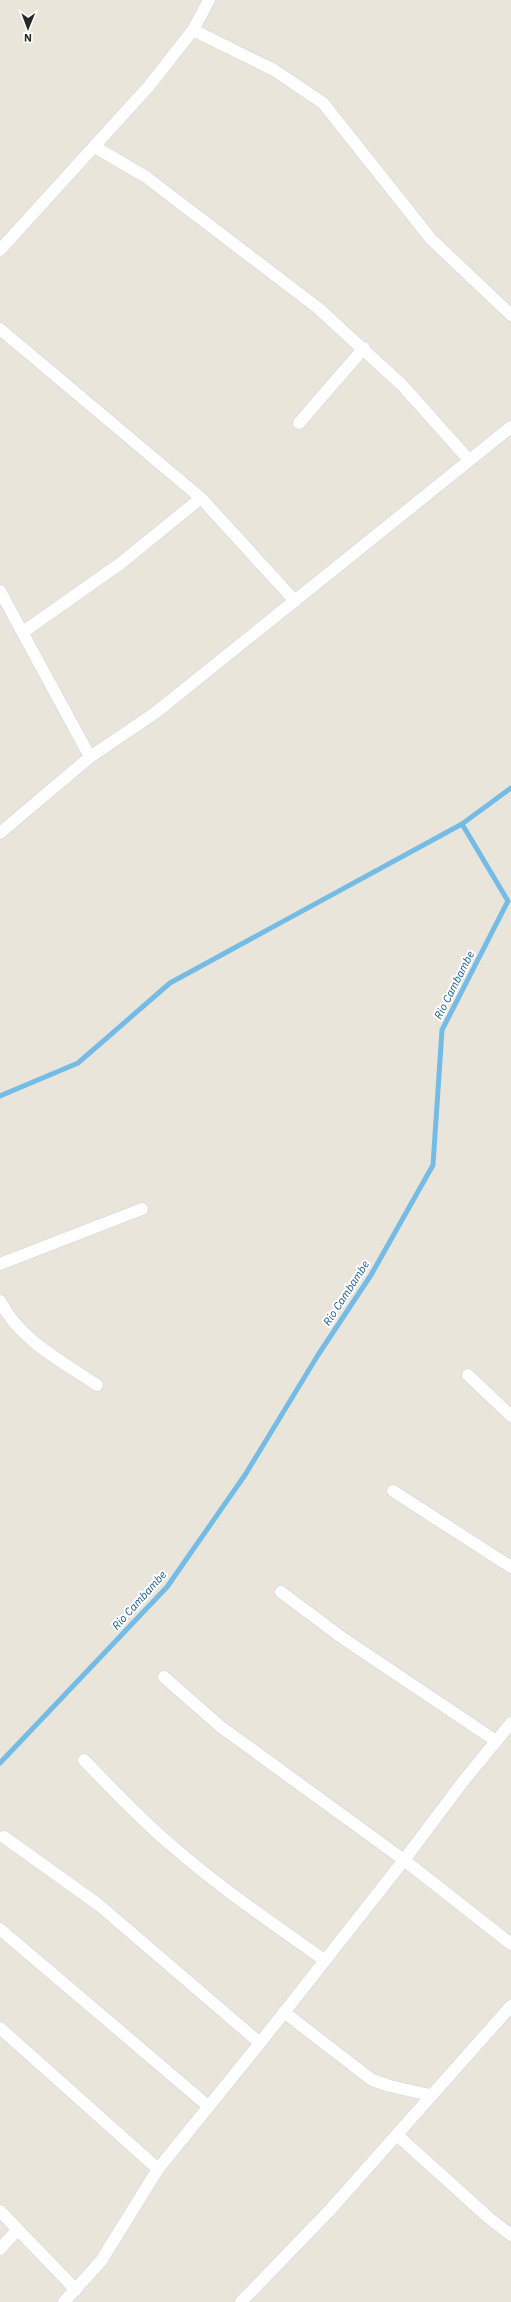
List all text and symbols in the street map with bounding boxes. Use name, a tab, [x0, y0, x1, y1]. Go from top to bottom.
north arrow	[8, 8, 48, 48]
text: N	[24, 31, 32, 45]
water label: Rio Cambambe	[431, 948, 477, 1021]
water label: Rio Cambambe	[320, 1258, 372, 1328]
water label: Rio Cambambe	[109, 1567, 169, 1632]

